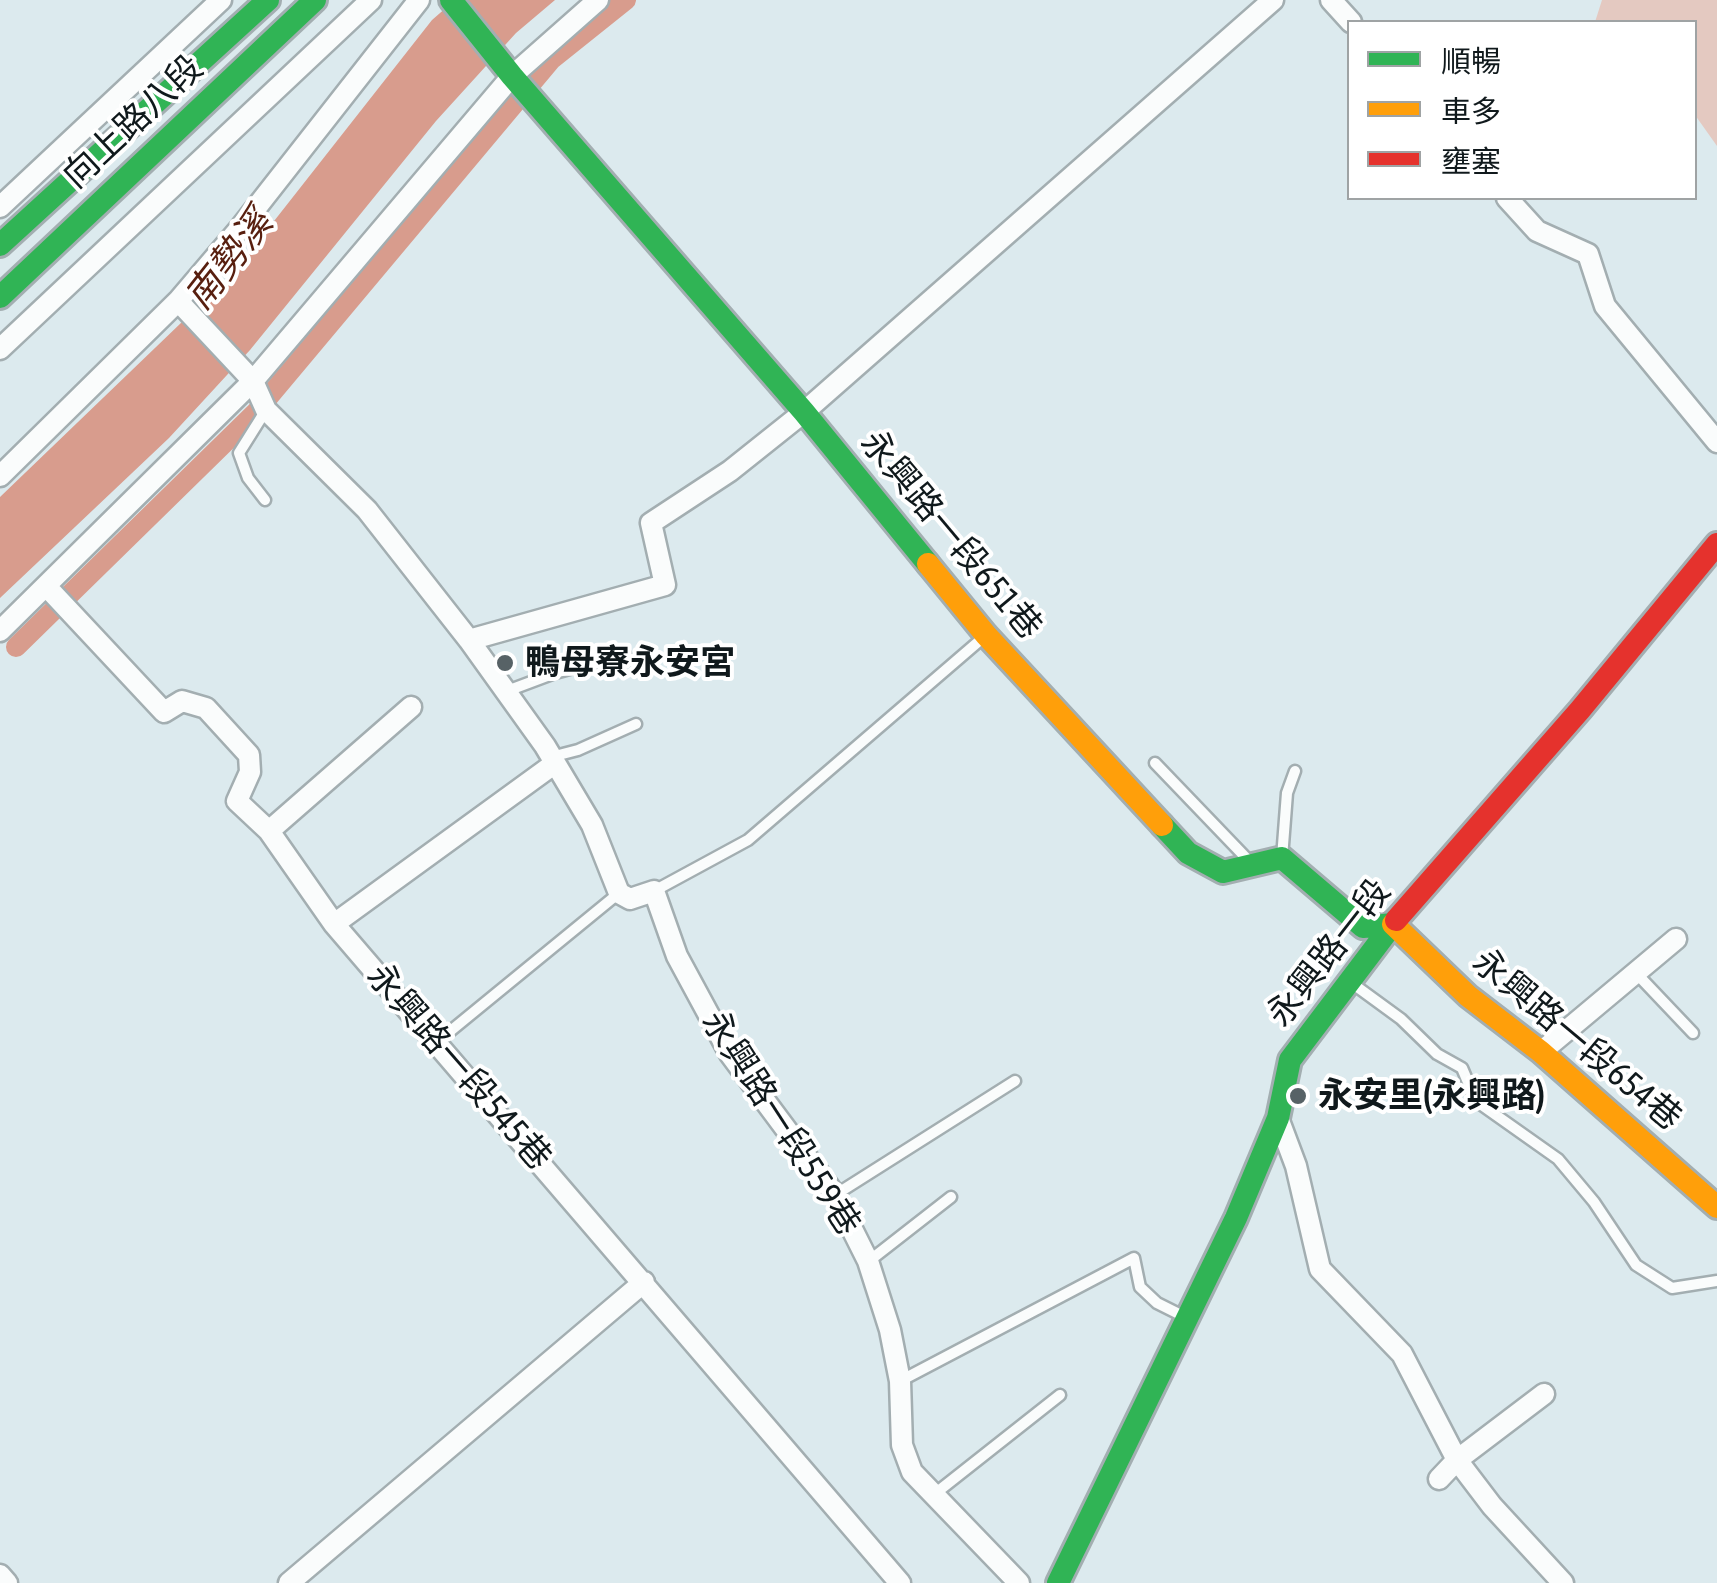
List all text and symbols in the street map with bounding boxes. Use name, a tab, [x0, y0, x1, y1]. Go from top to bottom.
legend	[1347, 20, 1697, 200]
text: 順暢	[1441, 44, 1501, 78]
street label: 向上路八段	[55, 47, 211, 197]
text: 車多	[1441, 94, 1501, 128]
text: 壅塞	[1441, 144, 1501, 178]
water label: 南勢溪	[176, 201, 282, 319]
street label: 永興路一段651巷	[852, 422, 1050, 648]
place label: 鴨母寮永安宮	[525, 642, 735, 684]
marker: 鴨母寮永安宮	[494, 652, 516, 674]
street label: 永興路一段	[1259, 871, 1399, 1035]
street label: 永興路一段654巷	[1464, 941, 1690, 1139]
street label: 永興路一段545巷	[358, 955, 560, 1179]
street label: 永興路一段559巷	[693, 1003, 869, 1243]
place label: 永安里(永興路)	[1318, 1075, 1545, 1117]
marker: 永安里(永興路)	[1287, 1085, 1309, 1107]

